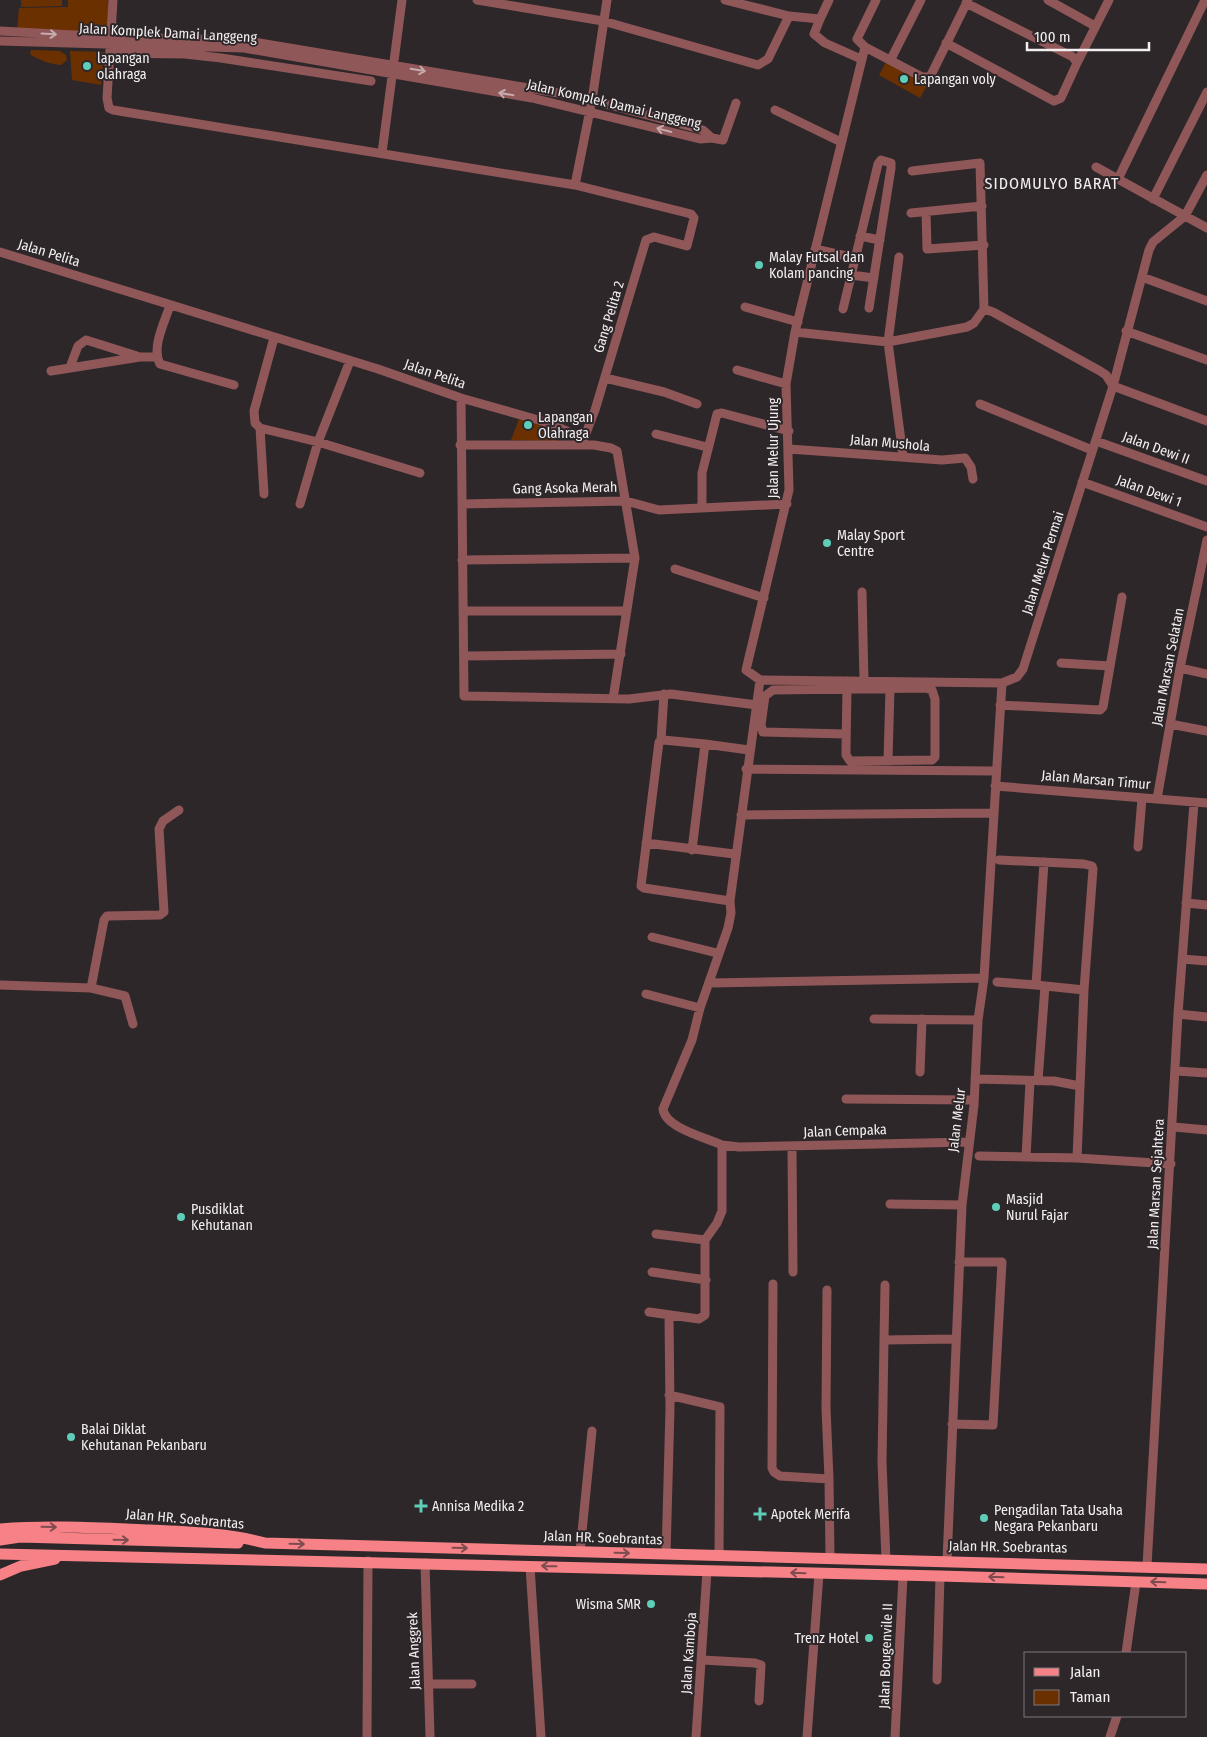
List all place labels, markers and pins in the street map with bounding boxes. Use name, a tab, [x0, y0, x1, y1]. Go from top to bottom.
place label: lapangan olahraga	[97, 50, 150, 83]
marker: lapangan olahraga	[81, 60, 93, 72]
place label: Lapangan voly	[914, 71, 996, 88]
marker: Lapangan voly	[898, 73, 910, 85]
place label: Malay Futsal dan Kolam pancing	[769, 249, 864, 282]
marker: Malay Futsal dan Kolam pancing	[753, 259, 765, 271]
place label: Lapangan Olahraga	[538, 409, 593, 442]
marker: Lapangan Olahraga	[522, 419, 534, 431]
place label: Malay Sport Centre	[837, 527, 905, 560]
marker: Malay Sport Centre	[821, 537, 833, 549]
place label: Masjid Nurul Fajar	[1006, 1191, 1068, 1224]
place label: Pusdiklat Kehutanan	[191, 1201, 253, 1234]
marker: Masjid Nurul Fajar	[990, 1201, 1002, 1213]
marker: Pusdiklat Kehutanan	[175, 1211, 187, 1223]
place label: Balai Diklat Kehutanan Pekanbaru	[81, 1421, 207, 1454]
marker: Balai Diklat Kehutanan Pekanbaru	[65, 1431, 77, 1443]
place label: Annisa Medika 2	[432, 1498, 524, 1515]
marker: Annisa Medika 2	[414, 1499, 428, 1513]
place label: Pengadilan Tata Usaha Negara Pekanbaru	[994, 1502, 1123, 1535]
place label: Apotek Merifa	[771, 1506, 851, 1523]
marker: Apotek Merifa	[753, 1507, 767, 1521]
marker: Pengadilan Tata Usaha Negara Pekanbaru	[978, 1512, 990, 1524]
place label: Wisma SMR	[576, 1596, 641, 1613]
marker: Wisma SMR	[645, 1598, 657, 1610]
place label: Trenz Hotel	[795, 1630, 859, 1647]
marker: Trenz Hotel	[863, 1632, 875, 1644]

